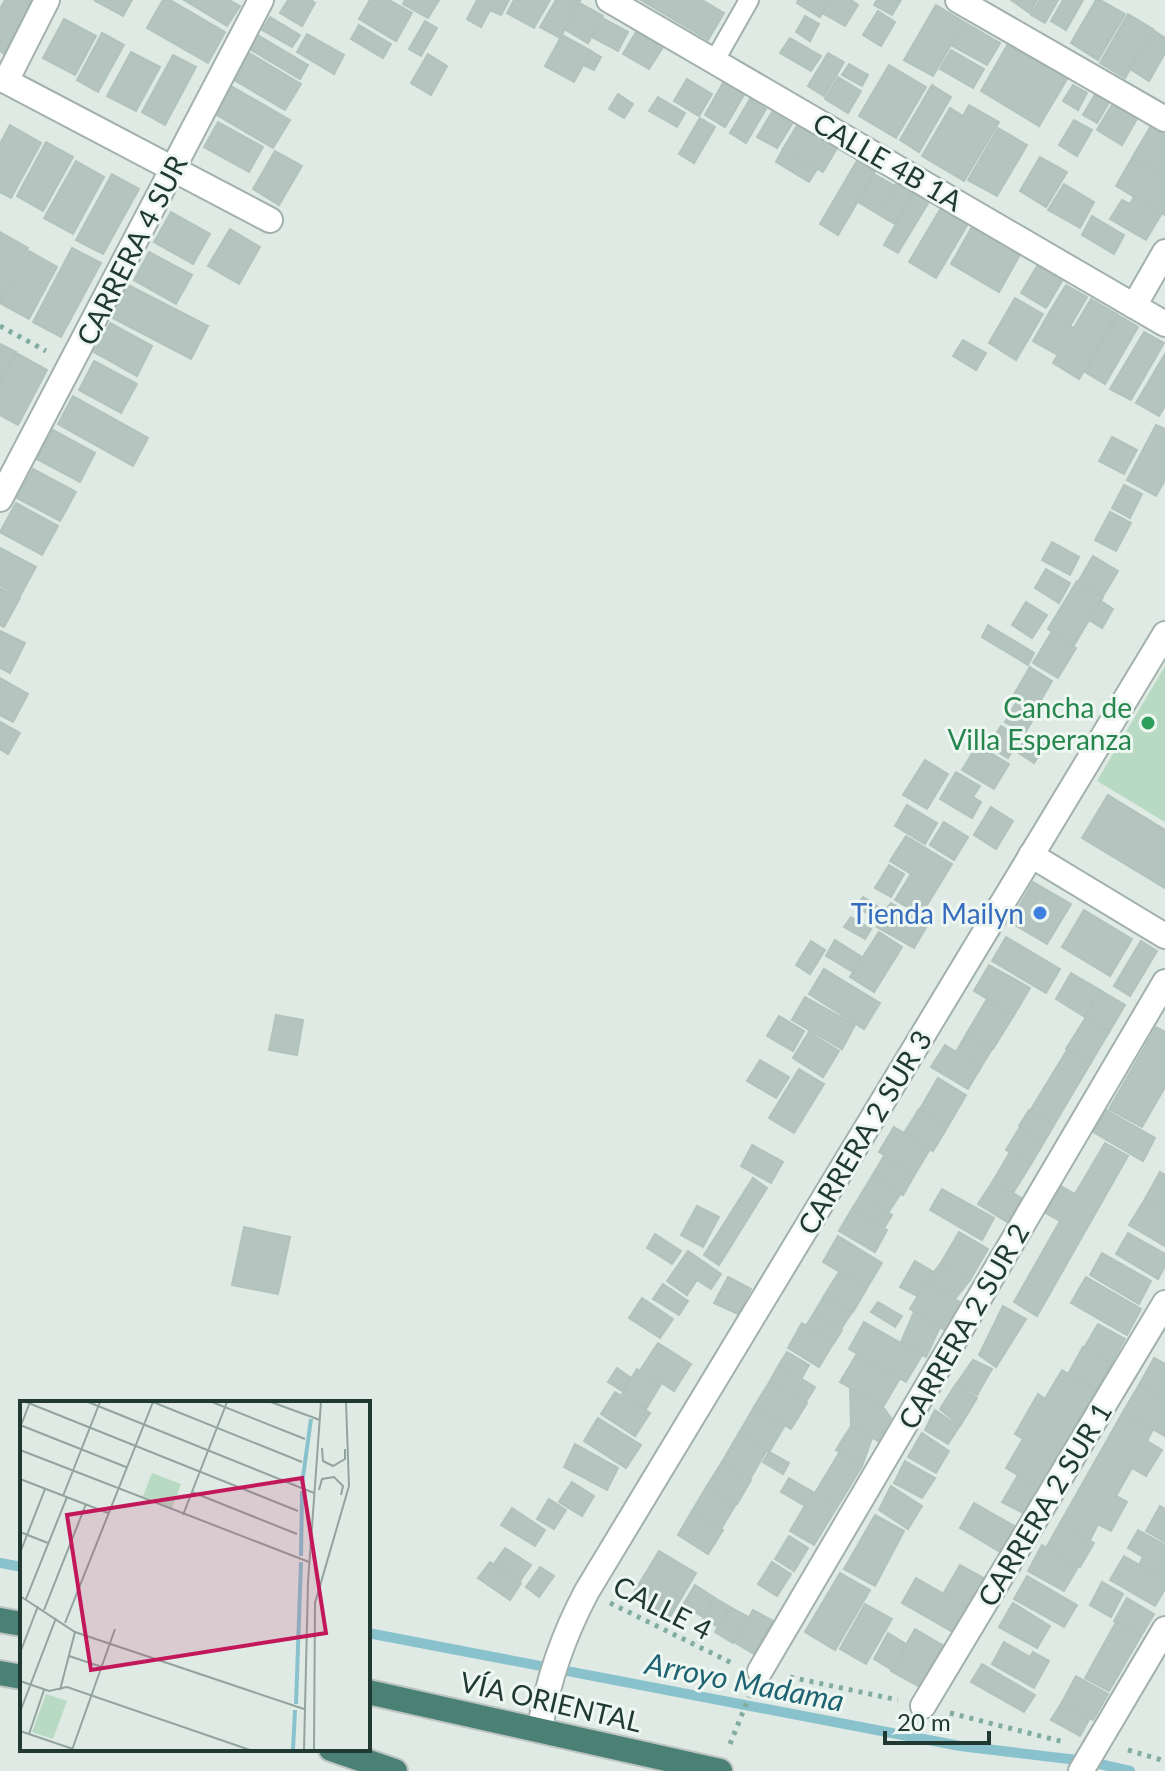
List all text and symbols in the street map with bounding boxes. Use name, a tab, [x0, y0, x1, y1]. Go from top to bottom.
street label: CALLE 4B 1A	[807, 105, 969, 217]
street label: CARRERA 4 SUR	[69, 149, 194, 351]
place label: Cancha de Villa Esperanza	[947, 690, 1132, 756]
marker: Cancha de Villa Esperanza	[1139, 714, 1157, 732]
place label: Tienda Mailyn	[851, 896, 1024, 930]
marker: Tienda Mailyn	[1031, 904, 1049, 922]
street label: CARRERA 2 SUR 3	[790, 1024, 938, 1240]
street label: CARRERA 2 SUR 2	[890, 1217, 1036, 1435]
street label: CARRERA 2 SUR 1	[970, 1396, 1118, 1612]
inset map	[20, 1401, 370, 1751]
street label: CALLE 4	[608, 1568, 718, 1646]
water label: Arroyo Madama	[642, 1644, 847, 1718]
street label: VÍA ORIENTAL	[457, 1664, 645, 1738]
scale bar	[885, 1695, 989, 1745]
text: 20 m	[897, 1707, 951, 1736]

